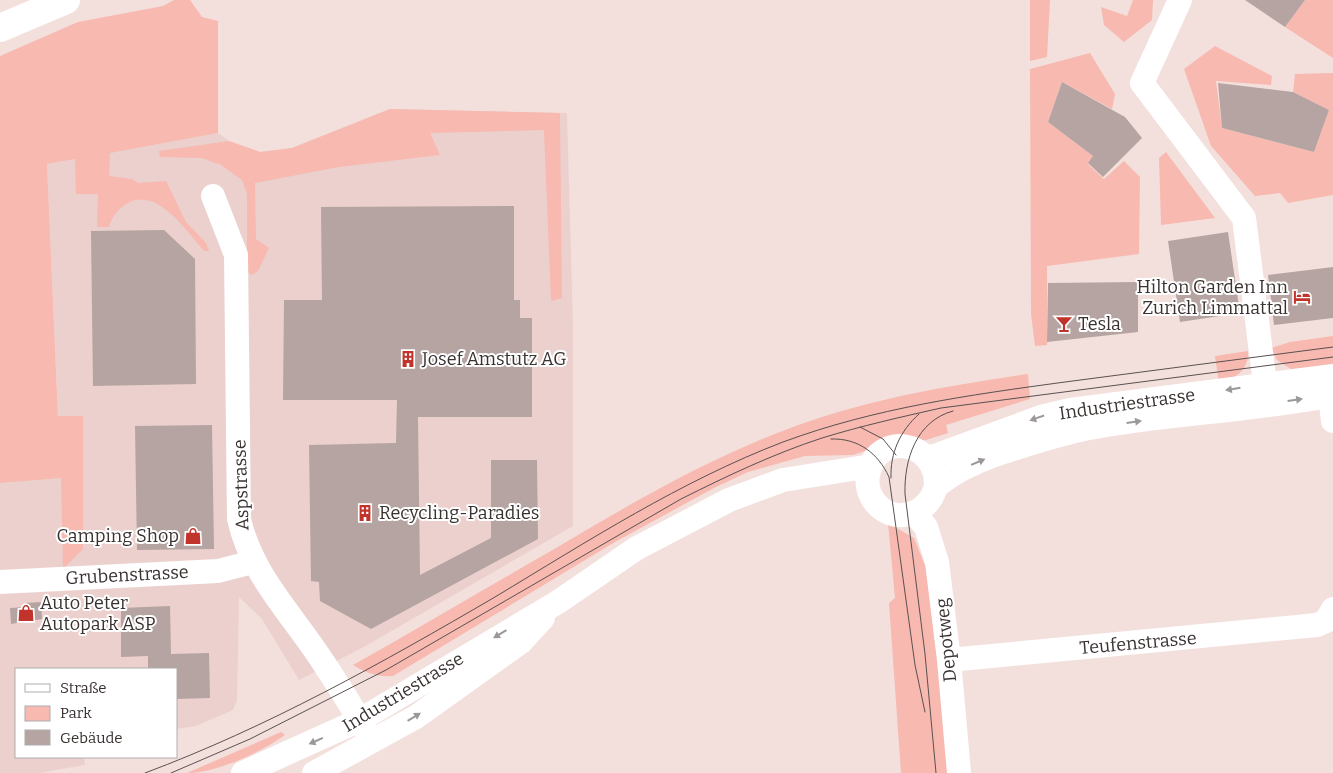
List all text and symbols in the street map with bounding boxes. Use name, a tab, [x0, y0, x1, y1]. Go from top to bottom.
place label: Hilton Garden Inn Zurich Limmattal	[1136, 276, 1289, 319]
hotel icon: Hilton Garden Inn Zurich Limmattal	[1292, 287, 1312, 307]
place label: Tesla	[1078, 313, 1121, 335]
bar icon: Tesla	[1054, 314, 1074, 334]
place label: Josef Amstutz AG	[421, 348, 567, 370]
building icon: Josef Amstutz AG	[398, 349, 418, 369]
street label: Industriestrasse	[1058, 384, 1196, 424]
one-way arrow	[1224, 385, 1240, 393]
one-way arrow	[1288, 396, 1304, 404]
one-way arrow	[1030, 415, 1045, 422]
one-way arrow	[1127, 418, 1143, 426]
street label: Aspstrasse	[228, 439, 254, 531]
one-way arrow	[971, 458, 985, 466]
place label: Recycling-Paradies	[379, 502, 539, 524]
building icon: Recycling-Paradies	[355, 503, 375, 523]
place label: Camping Shop	[57, 525, 179, 547]
shop icon: Camping Shop	[183, 526, 203, 546]
street label: Grubenstrasse	[65, 561, 189, 589]
place label: Auto Peter Autopark ASP	[40, 592, 156, 635]
street label: Depotweg	[931, 597, 961, 683]
shop icon: Auto Peter Autopark ASP	[16, 603, 36, 623]
street label: Teufenstrasse	[1079, 627, 1197, 659]
one-way arrow	[494, 630, 507, 639]
street label: Industriestrasse	[339, 647, 467, 737]
legend	[15, 668, 178, 758]
text: Straße	[60, 679, 106, 697]
text: Park	[60, 704, 92, 722]
one-way arrow	[408, 713, 421, 722]
text: Gebäude	[60, 729, 123, 747]
one-way arrow	[309, 738, 323, 746]

